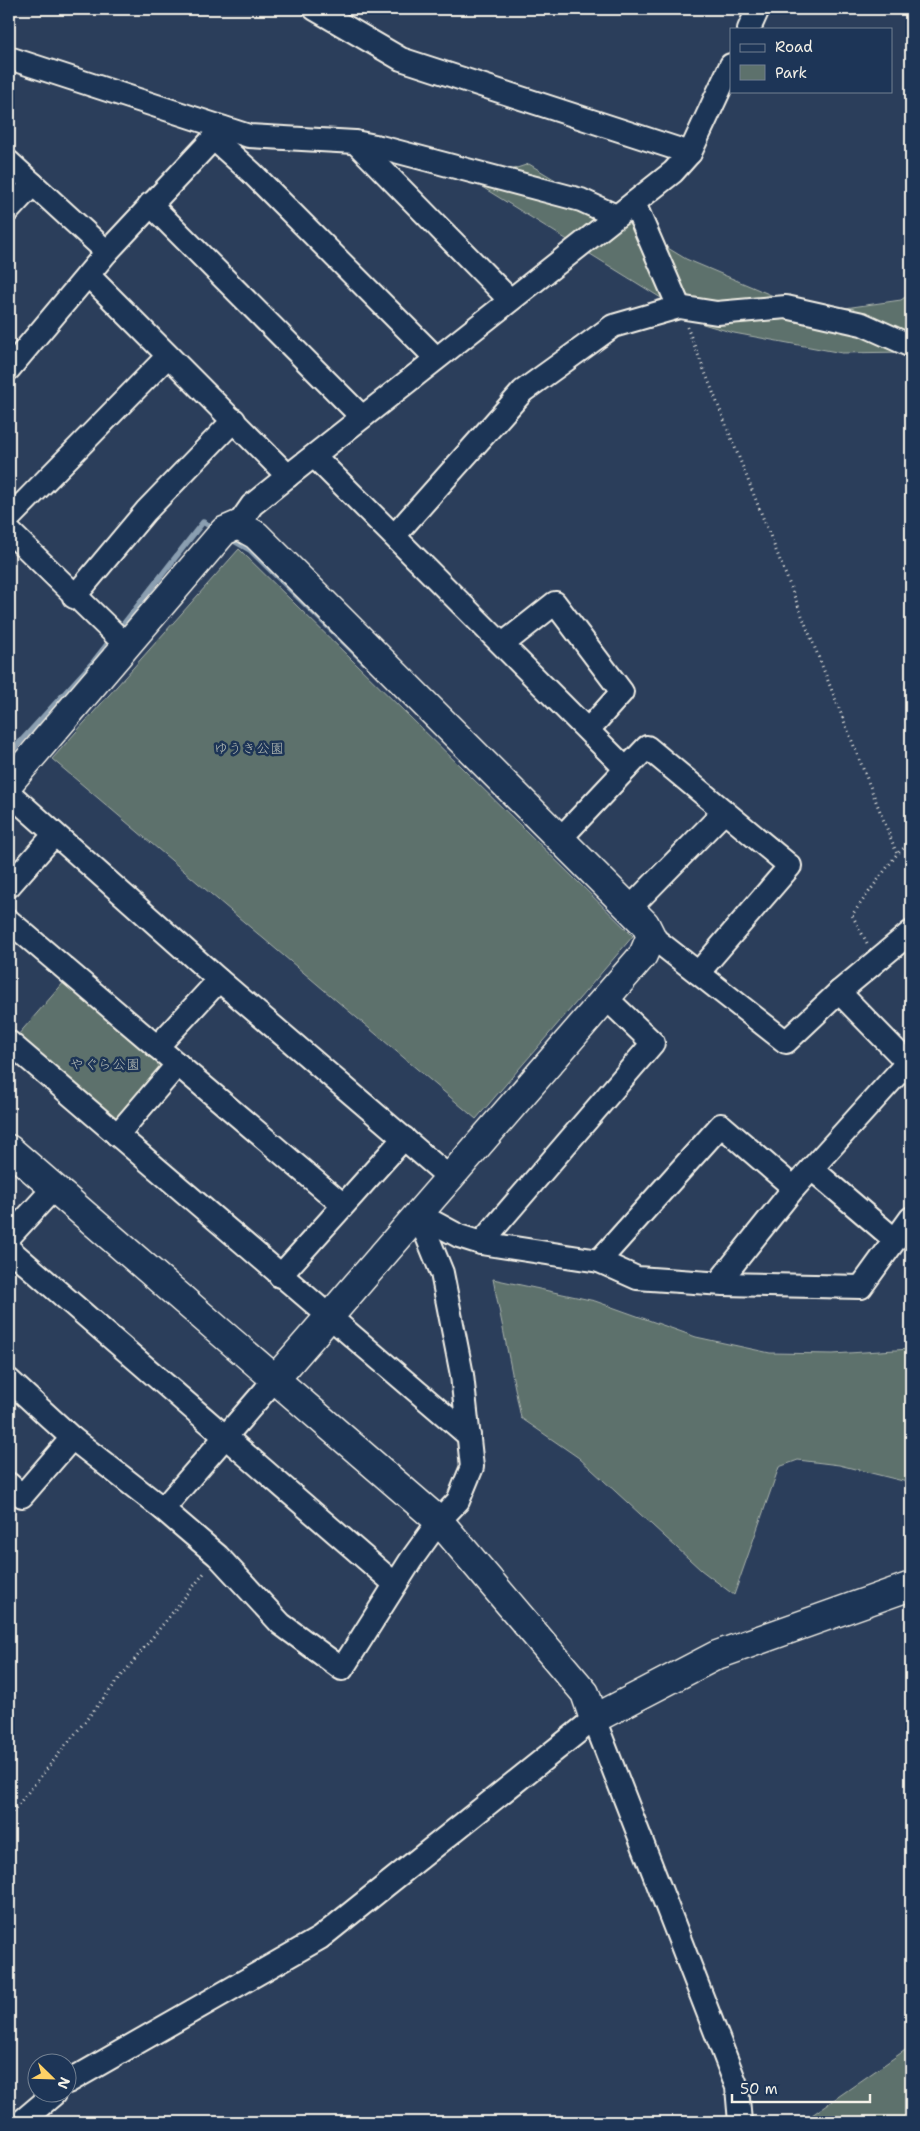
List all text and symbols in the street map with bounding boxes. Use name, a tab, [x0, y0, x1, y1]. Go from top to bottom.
legend	[730, 28, 892, 92]
text: Road	[775, 37, 813, 57]
text: Park	[775, 63, 807, 83]
park label: ゆうき公園	[214, 739, 284, 757]
park label: やぐら公園	[70, 1055, 140, 1073]
north arrow	[28, 2054, 78, 2104]
scale bar	[732, 2071, 870, 2103]
text: N	[54, 2074, 74, 2092]
text: 50 m	[740, 2079, 778, 2099]

